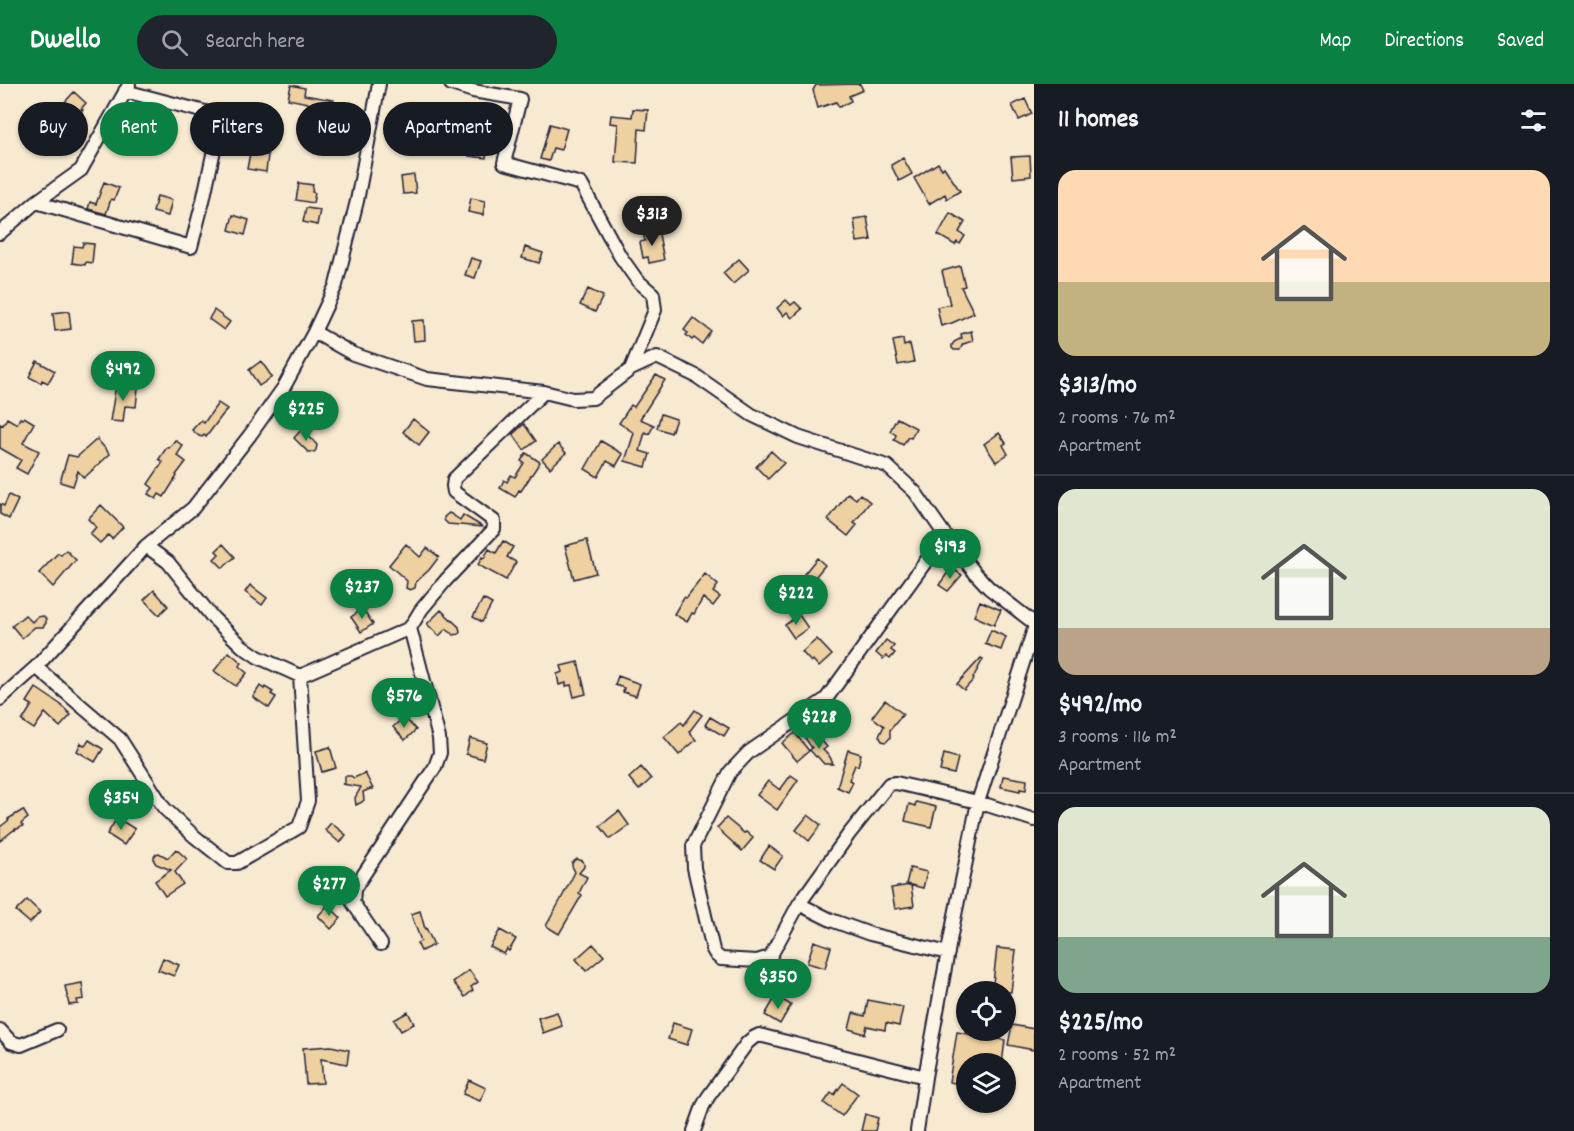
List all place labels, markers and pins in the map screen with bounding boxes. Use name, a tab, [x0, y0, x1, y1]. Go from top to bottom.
pin: $313	[616, 196, 688, 247]
pin: $492	[87, 351, 159, 402]
pin: $225	[270, 391, 342, 442]
pin: $193	[914, 529, 986, 580]
pin: $237	[326, 569, 398, 620]
pin: $222	[760, 575, 832, 626]
pin: $576	[368, 678, 440, 729]
pin: $228	[783, 699, 855, 750]
pin: $354	[85, 780, 157, 831]
pin: $277	[293, 866, 365, 917]
pin: $350	[742, 959, 814, 1010]

